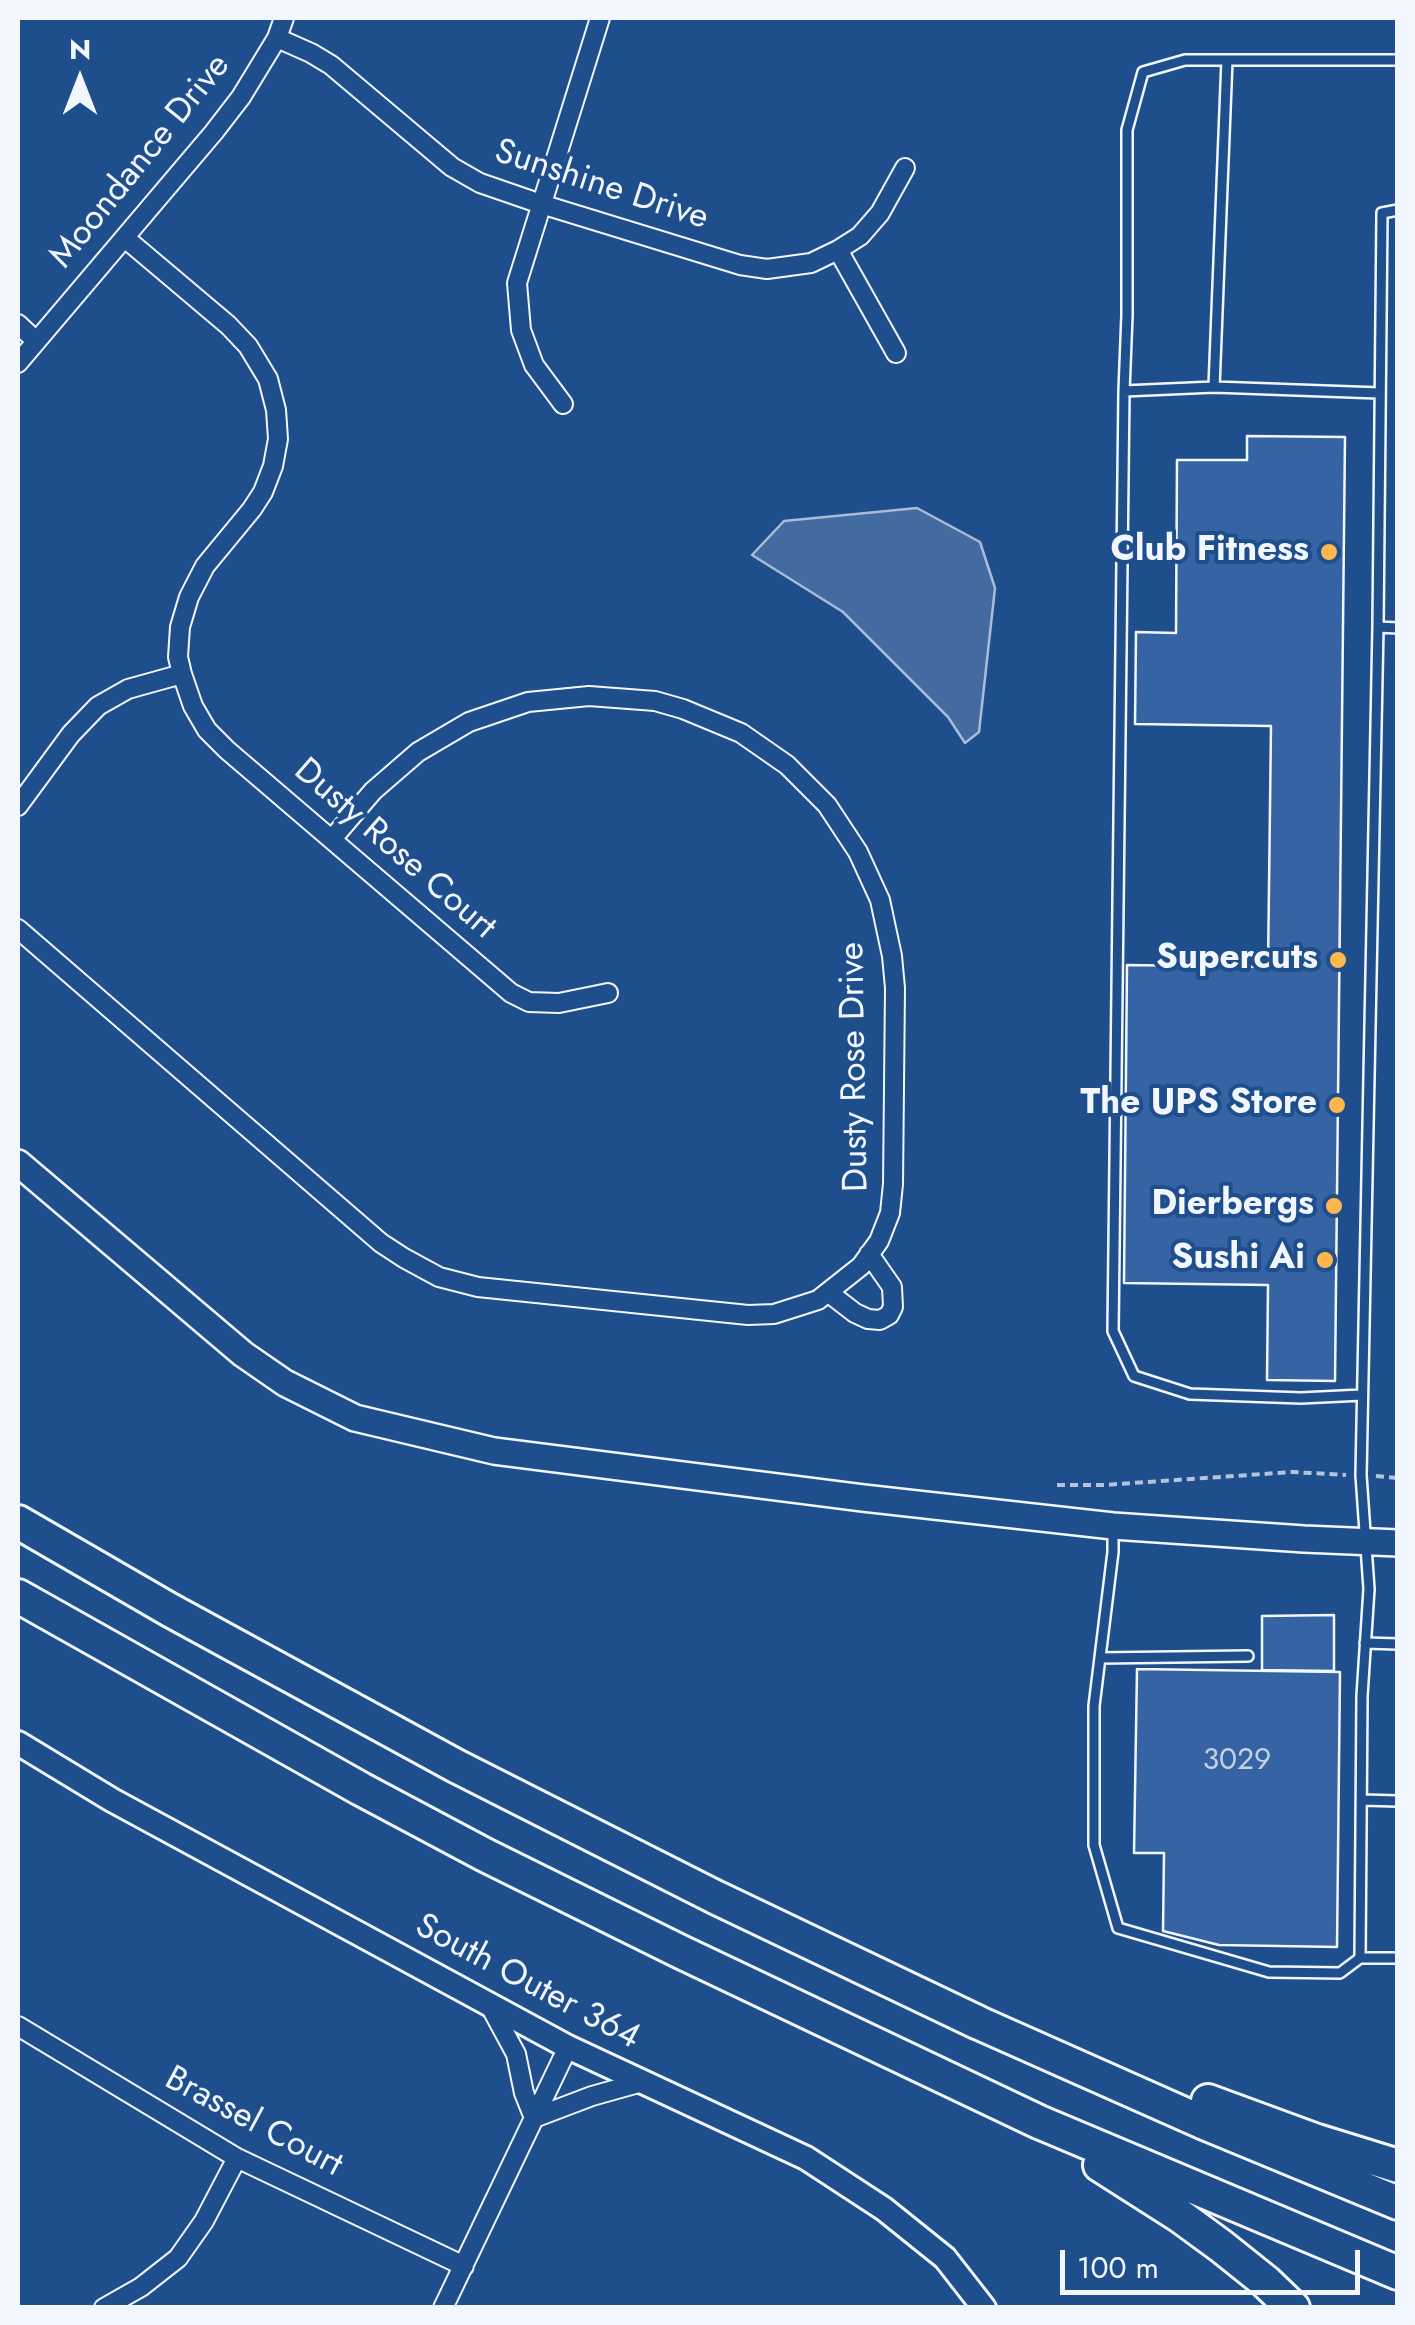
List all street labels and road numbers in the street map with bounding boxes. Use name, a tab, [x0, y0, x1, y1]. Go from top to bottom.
street label: Moondance Drive	[42, 47, 240, 277]
street label: Sunshine Drive	[489, 132, 713, 240]
street label: Dusty Rose Court	[284, 751, 504, 949]
street label: Dusty Rose Drive	[833, 942, 879, 1192]
street label: South Outer 364	[407, 1906, 647, 2060]
street label: Brassel Court	[157, 2059, 349, 2187]

